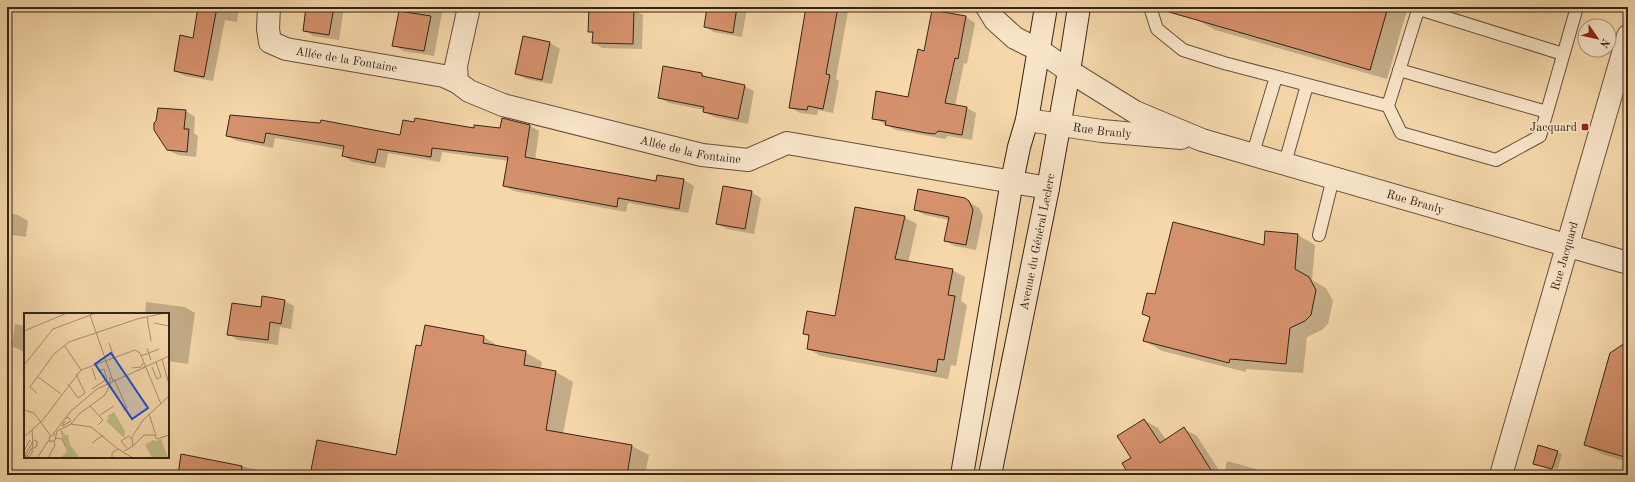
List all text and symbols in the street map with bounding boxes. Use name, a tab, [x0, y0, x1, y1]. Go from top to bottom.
north arrow	[1577, 18, 1617, 58]
text: N	[1597, 36, 1611, 50]
street label: Allée de la Fontaine	[295, 46, 399, 75]
street label: Rue Branly	[1072, 122, 1133, 141]
place label: Jacquard	[1530, 122, 1577, 134]
marker: Jacquard	[1580, 122, 1590, 132]
street label: Allée de la Fontaine	[639, 135, 742, 166]
street label: Avenue du Général Leclerc	[1018, 173, 1057, 311]
street label: Rue Branly	[1385, 189, 1446, 217]
street label: Rue Jacquard	[1550, 220, 1581, 292]
inset map	[24, 313, 169, 458]

